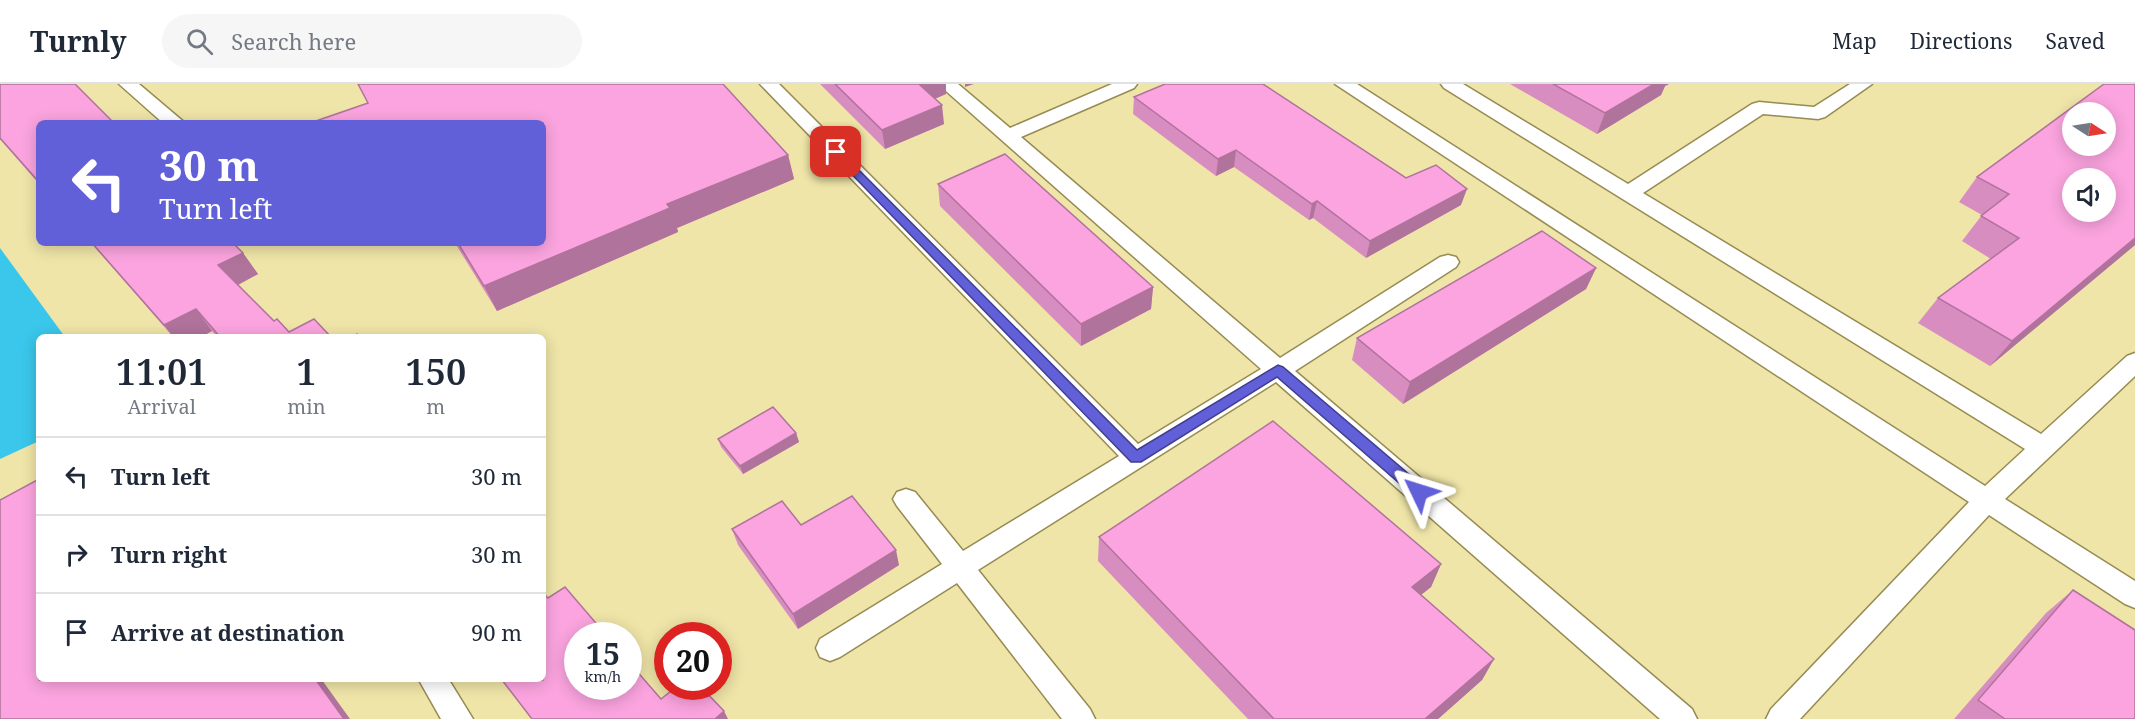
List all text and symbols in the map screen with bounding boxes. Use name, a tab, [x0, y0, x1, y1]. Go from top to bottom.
search box	[162, 14, 582, 68]
text: Turnly	[30, 22, 126, 60]
icon: search	[183, 25, 216, 58]
text: Search here	[231, 26, 356, 56]
text: Map	[1832, 27, 1877, 55]
text: Directions	[1910, 27, 2012, 55]
text: Saved	[2045, 27, 2105, 55]
north arrow	[2062, 102, 2116, 156]
map controls	[2062, 102, 2116, 222]
pin	[810, 126, 861, 177]
icon: arrive	[819, 135, 852, 168]
text: 30 m	[159, 136, 259, 193]
icon: left	[60, 144, 138, 222]
button: sound	[2062, 168, 2116, 222]
text: Turn left	[159, 190, 272, 227]
text: 11:01	[116, 347, 208, 396]
text: 1	[296, 347, 317, 396]
text: 150	[405, 347, 466, 396]
text: Arrival	[127, 393, 196, 420]
text: min	[287, 393, 326, 420]
text: m	[426, 393, 445, 420]
icon: left	[60, 460, 93, 493]
position arrow	[1387, 460, 1451, 524]
text: Turn left	[111, 461, 210, 491]
text: 30 m	[471, 461, 522, 491]
icon: right	[60, 538, 93, 571]
text: Turn right	[111, 539, 227, 569]
text: 30 m	[471, 539, 522, 569]
icon: arrive	[60, 616, 93, 649]
text: Arrive at destination	[111, 617, 345, 647]
text: 90 m	[471, 617, 522, 647]
speed limit sign: 20	[654, 622, 732, 700]
text: 15	[586, 633, 620, 674]
text: km/h	[585, 666, 621, 686]

